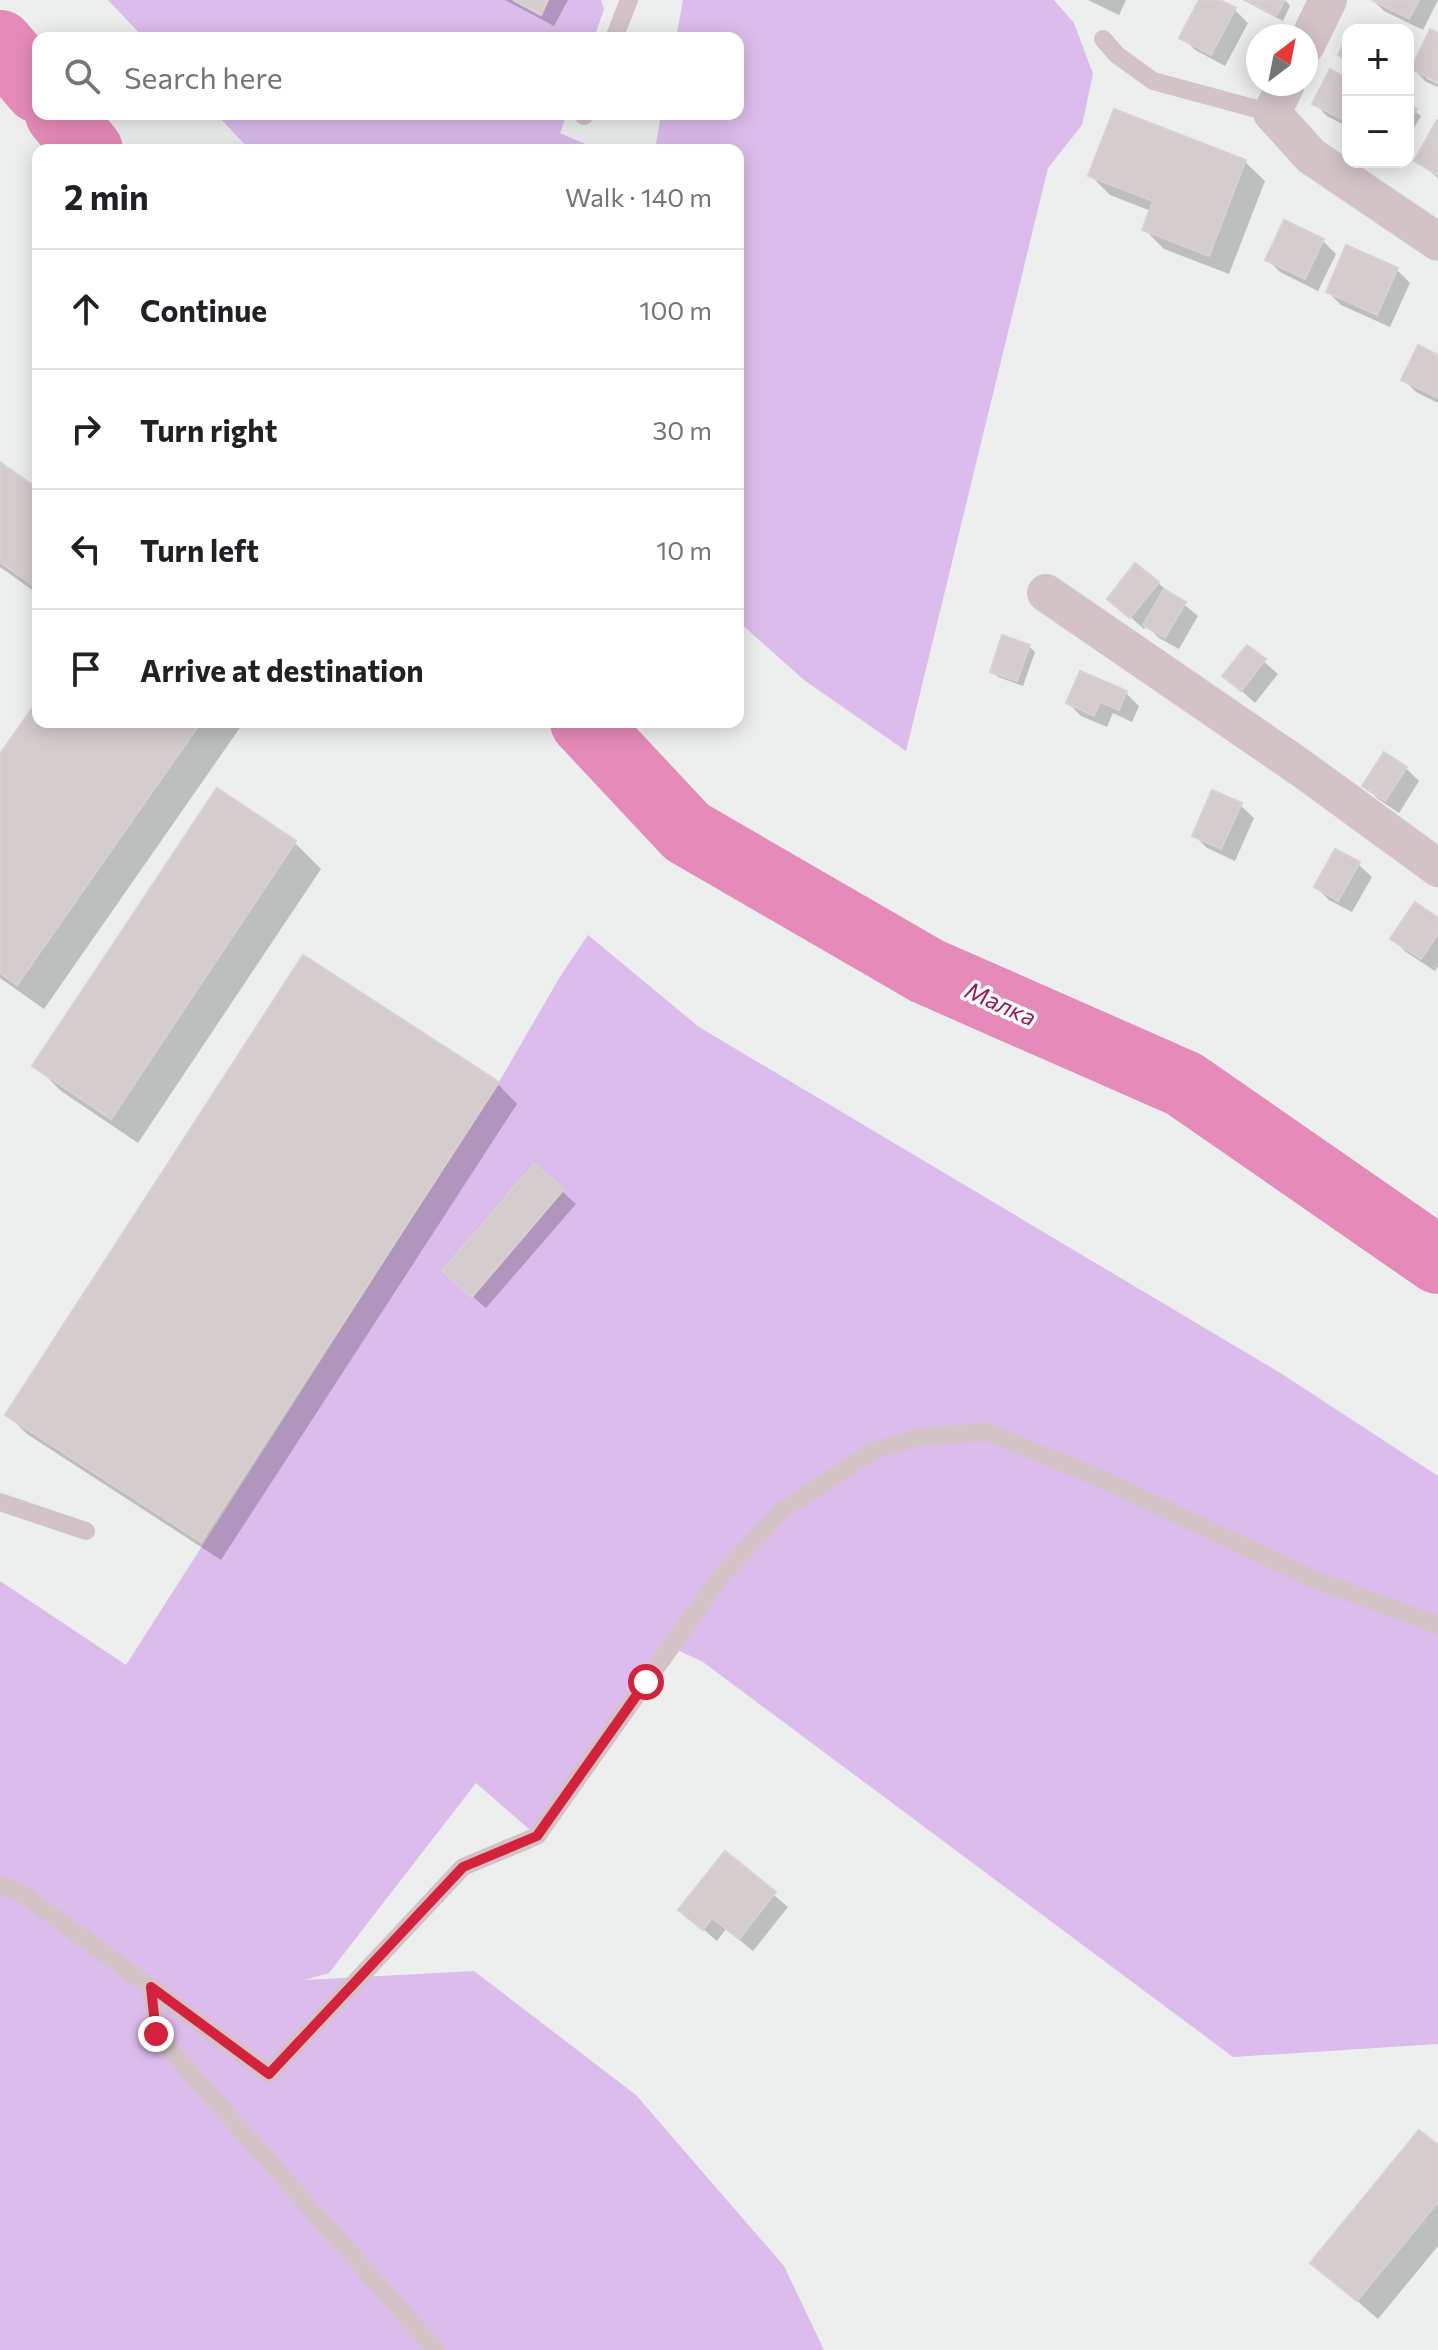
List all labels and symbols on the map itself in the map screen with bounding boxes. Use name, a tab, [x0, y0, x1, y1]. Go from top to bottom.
north arrow	[1246, 24, 1318, 96]
water label: Малка	[961, 975, 1041, 1031]
route start	[628, 1664, 664, 1700]
route end	[138, 2016, 174, 2052]

